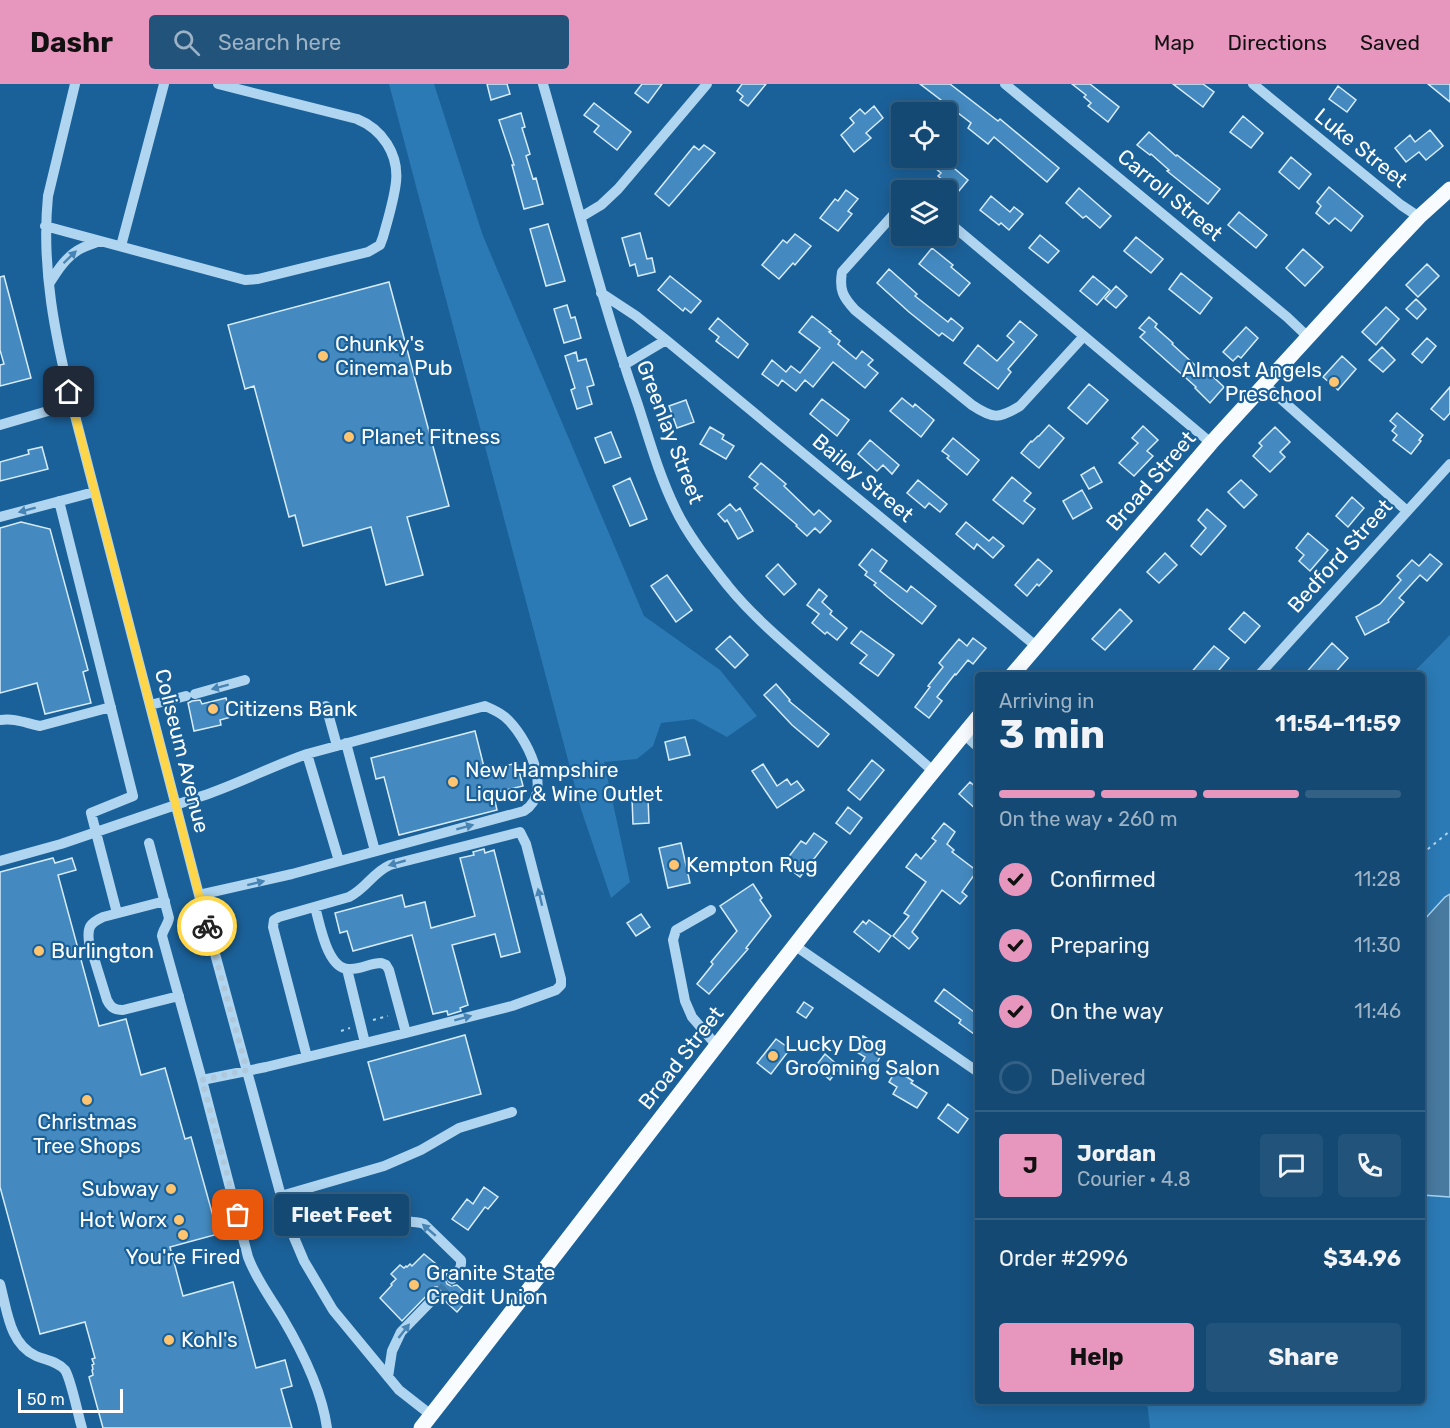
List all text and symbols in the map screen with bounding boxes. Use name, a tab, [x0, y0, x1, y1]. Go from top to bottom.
search box	[149, 15, 569, 69]
text: Dashr	[30, 26, 113, 59]
icon: search	[170, 26, 203, 59]
text: Search here	[218, 29, 341, 56]
text: Map	[1154, 30, 1195, 55]
text: Directions	[1228, 30, 1327, 55]
text: Saved	[1360, 30, 1420, 55]
map controls	[891, 102, 957, 246]
button: locate	[891, 102, 957, 168]
street label: Luke Street	[1310, 103, 1413, 193]
street label: Carroll Street	[1113, 143, 1228, 246]
button: layers	[891, 180, 957, 246]
one-way arrow	[63, 250, 78, 264]
place label: Chunky's Cinema Pub	[335, 331, 453, 380]
marker: Chunky's Cinema Pub	[316, 349, 330, 363]
street label: Greenlay Street	[632, 357, 709, 507]
place label: Almost Angels Preschool	[1182, 357, 1322, 406]
pin	[43, 366, 94, 417]
icon: home	[52, 375, 85, 408]
marker: Almost Angels Preschool	[1327, 375, 1341, 389]
place label: Planet Fitness	[361, 424, 500, 449]
street label: Broad Street	[1101, 426, 1201, 536]
street label: Bailey Street	[808, 428, 919, 527]
marker: Planet Fitness	[342, 430, 356, 444]
street label: Bedford Street	[1282, 494, 1397, 618]
one-way arrow	[18, 506, 36, 515]
street label: Coliseum Avenue	[150, 666, 215, 835]
one-way arrow	[210, 683, 228, 692]
text: Arriving in	[999, 689, 1094, 713]
place label: Citizens Bank	[225, 696, 358, 721]
marker: Citizens Bank	[206, 702, 220, 716]
text: 11:54–11:59	[1275, 710, 1401, 737]
text: 3 min	[999, 712, 1105, 758]
place label: New Hampshire Liquor & Wine Outlet	[465, 757, 663, 806]
marker: New Hampshire Liquor & Wine Outlet	[446, 775, 460, 789]
text: On the way · 260 m	[999, 807, 1177, 831]
one-way arrow	[456, 822, 474, 832]
place label: Kempton Rug	[686, 852, 818, 877]
marker: Kempton Rug	[667, 858, 681, 872]
one-way arrow	[388, 859, 406, 869]
icon: check	[999, 863, 1032, 896]
text: Confirmed	[1050, 866, 1156, 893]
text: 11:28	[1354, 867, 1401, 891]
one-way arrow	[247, 877, 265, 887]
one-way arrow	[535, 888, 544, 906]
courier	[177, 896, 237, 956]
icon: bike	[191, 910, 224, 943]
icon: check	[999, 929, 1032, 962]
text: Preparing	[1050, 932, 1150, 959]
text: 11:30	[1354, 933, 1401, 957]
place label: Burlington	[51, 938, 154, 963]
marker: Burlington	[32, 944, 46, 958]
icon: check	[999, 995, 1032, 1028]
text: On the way	[1050, 998, 1164, 1025]
text: 11:46	[1354, 999, 1401, 1023]
street label: Broad Street	[633, 1001, 729, 1114]
one-way arrow	[453, 1013, 472, 1023]
place label: Lucky Dog Grooming Salon	[785, 1031, 940, 1080]
marker: Lucky Dog Grooming Salon	[766, 1049, 780, 1063]
text: Delivered	[1050, 1064, 1146, 1091]
marker: Christmas Tree Shops	[80, 1093, 94, 1107]
place label: Christmas Tree Shops	[33, 1109, 141, 1158]
button: chat	[1260, 1134, 1323, 1197]
button: phone	[1338, 1134, 1401, 1197]
text: Jordan	[1077, 1140, 1156, 1167]
text: J	[1023, 1152, 1038, 1179]
text: Courier · 4.8	[1077, 1167, 1191, 1191]
place label: Subway	[82, 1176, 159, 1201]
marker: Subway	[164, 1182, 178, 1196]
pin	[212, 1189, 263, 1240]
callout: Fleet Feet	[274, 1194, 409, 1236]
icon: bag	[221, 1198, 254, 1231]
text: Fleet Feet	[291, 1203, 392, 1227]
place label: Hot Worx	[79, 1207, 167, 1232]
marker: Hot Worx	[172, 1213, 186, 1227]
one-way arrow	[422, 1223, 437, 1237]
marker: You're Fired	[176, 1228, 190, 1242]
place label: You're Fired	[126, 1244, 240, 1269]
text: Order #2996	[999, 1245, 1128, 1272]
text: $34.96	[1323, 1245, 1401, 1272]
place label: Granite State Credit Union	[426, 1260, 555, 1309]
marker: Granite State Credit Union	[407, 1278, 421, 1292]
one-way arrow	[397, 1323, 410, 1339]
button: Help	[999, 1323, 1194, 1392]
button: Share	[1206, 1323, 1401, 1392]
place label: Kohl's	[181, 1327, 238, 1352]
marker: Kohl's	[162, 1333, 176, 1347]
scale bar	[18, 1386, 123, 1414]
text: 50 m	[27, 1390, 65, 1409]

